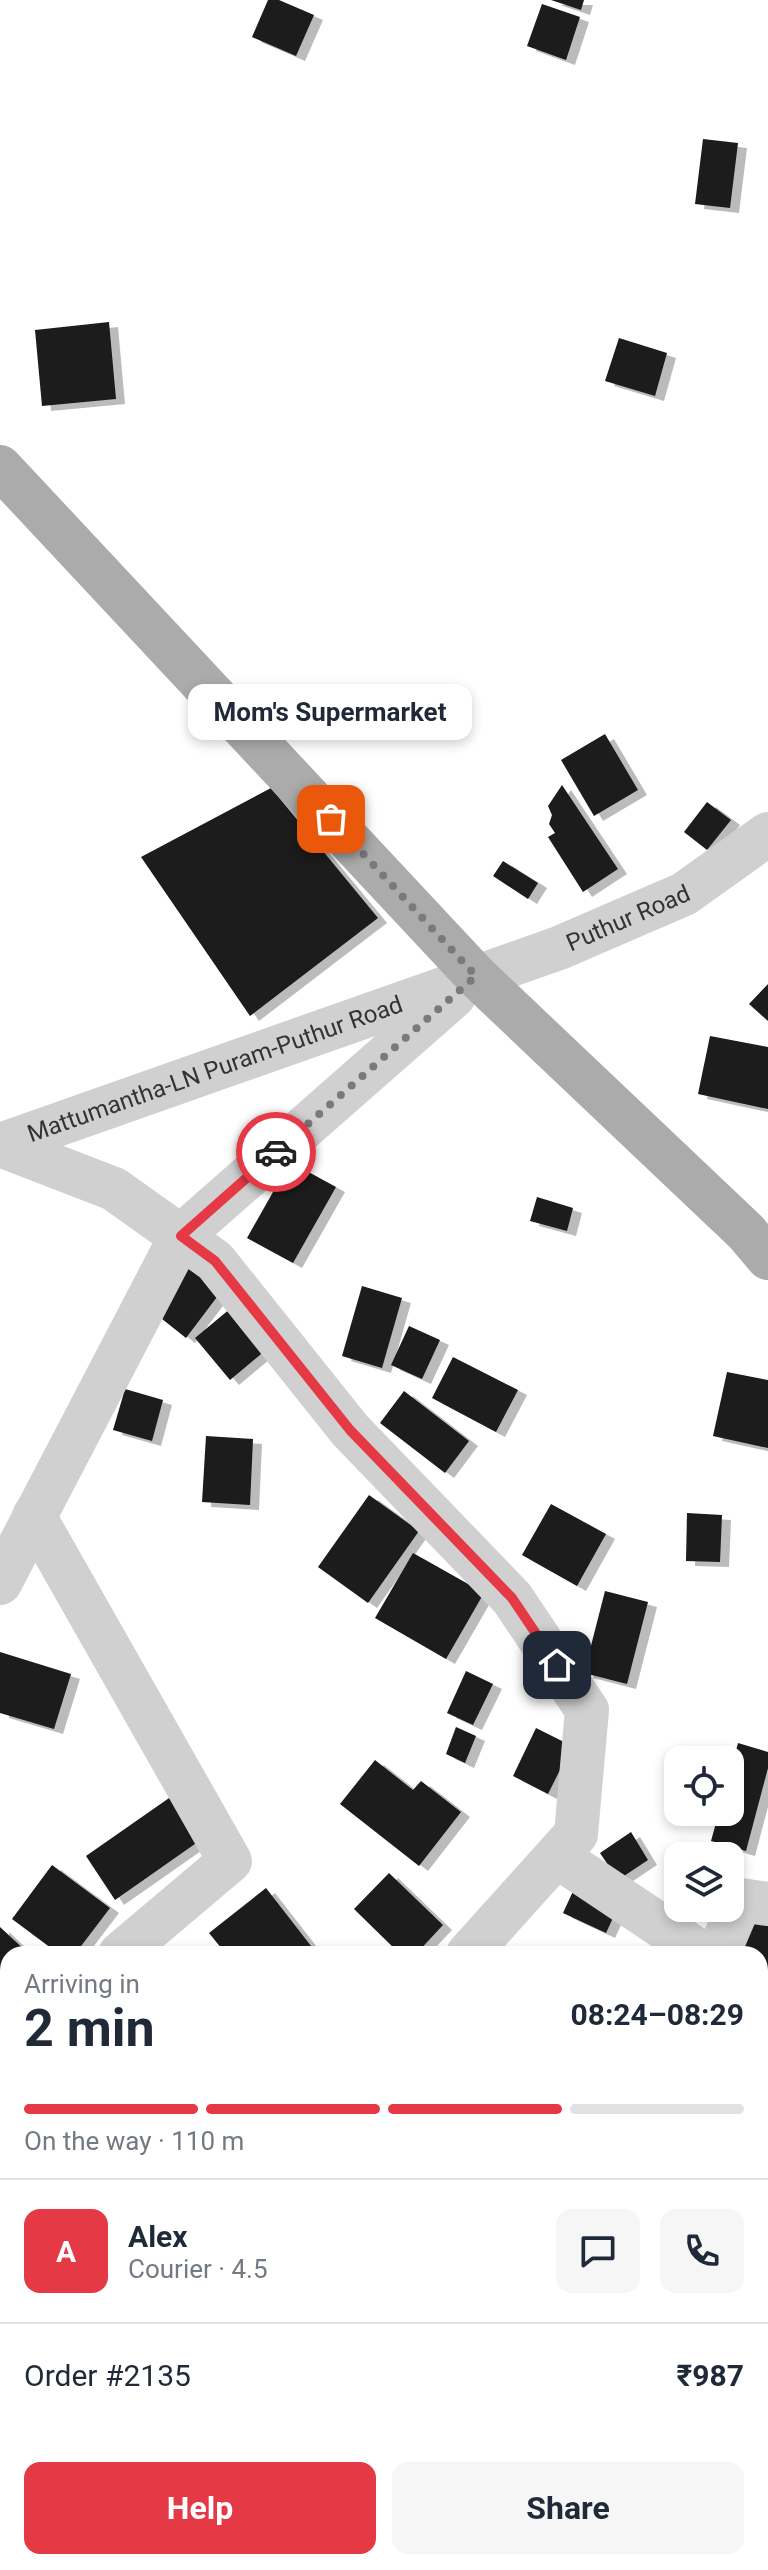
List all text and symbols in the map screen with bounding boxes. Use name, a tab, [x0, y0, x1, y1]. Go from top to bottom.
callout: Mom's Supermarket	[189, 683, 473, 739]
text: Mom's Supermarket	[214, 697, 446, 727]
pin	[297, 785, 365, 853]
icon: bag	[309, 797, 353, 841]
street label: Puthur Road	[562, 879, 694, 957]
street label: Mattumantha-LN Puram-Puthur Road	[24, 990, 406, 1148]
courier	[236, 1112, 316, 1192]
icon: car	[254, 1130, 298, 1174]
pin	[523, 1631, 591, 1699]
icon: home	[535, 1643, 579, 1687]
map controls	[664, 1746, 744, 1922]
button: locate	[664, 1746, 744, 1826]
button: layers	[664, 1842, 744, 1922]
text: Arriving in	[24, 1969, 140, 1999]
text: 08:24–08:29	[570, 1997, 744, 2032]
text: 2 min	[24, 1998, 155, 2059]
text: On the way · 110 m	[24, 2126, 244, 2156]
button: chat	[556, 2209, 640, 2293]
button: phone	[660, 2209, 744, 2293]
text: Alex	[128, 2219, 188, 2254]
text: A	[56, 2234, 76, 2269]
text: Courier · 4.5	[128, 2254, 268, 2284]
text: Order #2135	[24, 2358, 191, 2393]
text: ₹987	[677, 2358, 744, 2393]
button: Help	[24, 2462, 376, 2554]
button: Share	[392, 2462, 744, 2554]

